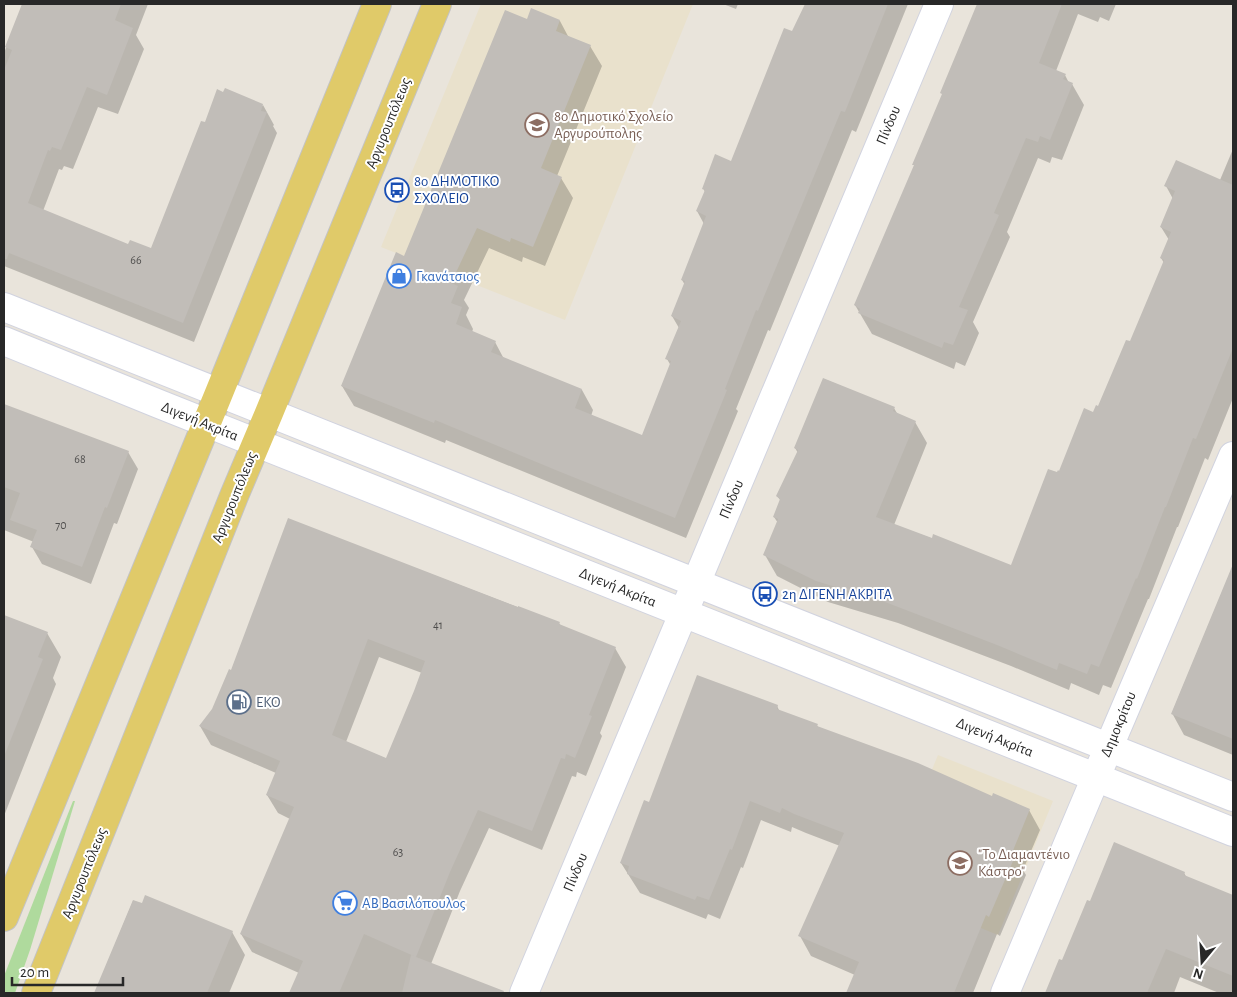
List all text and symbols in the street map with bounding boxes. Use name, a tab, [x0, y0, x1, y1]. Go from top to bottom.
street label: Αργυρουπόλεως	[363, 75, 414, 171]
street label: Πίνδου	[874, 103, 903, 147]
place label: 8ο Δημοτικό Σχολείο Αργυρούπολης	[554, 109, 673, 141]
school or university icon: 8ο Δημοτικό Σχολείο Αργυρούπολης	[524, 112, 550, 138]
place label: 8ο ΔΗΜΟΤΙΚΟ ΣΧΟΛΕΙΟ	[414, 174, 499, 206]
bus stop icon: 8ο ΔΗΜΟΤΙΚΟ ΣΧΟΛΕΙΟ	[384, 177, 410, 203]
house number: 66	[130, 254, 142, 266]
shop icon: Γκανάτσιος	[386, 263, 412, 289]
place label: Γκανάτσιος	[416, 269, 479, 284]
street label: Διγενή Ακρίτα	[159, 399, 241, 444]
street label: Αργυρουπόλεως	[209, 449, 260, 545]
house number: 68	[74, 453, 86, 465]
street label: Πίνδου	[717, 477, 746, 521]
house number: 70	[55, 519, 67, 531]
street label: Διγενή Ακρίτα	[577, 565, 659, 610]
bus stop icon: 2η ΔΙΓΕΝΗ ΑΚΡΙΤΑ	[752, 581, 778, 607]
place label: 2η ΔΙΓΕΝΗ ΑΚΡΙΤΑ	[782, 587, 892, 602]
house number: 41	[433, 619, 443, 631]
fuel station icon: ΕΚΟ	[226, 689, 252, 715]
street label: Δημοκρίτου	[1098, 689, 1139, 759]
place label: ΕΚΟ	[256, 695, 281, 710]
street label: Διγενή Ακρίτα	[954, 715, 1036, 760]
street label: Αργυρουπόλεως	[59, 825, 110, 921]
house number: 63	[393, 846, 403, 858]
place label: "Το Διαμαντένιο Κάστρο"	[978, 847, 1070, 879]
street label: Πίνδου	[561, 850, 590, 894]
school or university icon: "Το Διαμαντένιο Κάστρο"	[947, 850, 973, 876]
supermarket icon: ΑΒ Βασιλόπουλος	[332, 890, 358, 916]
place label: ΑΒ Βασιλόπουλος	[362, 896, 466, 911]
north arrow	[1177, 937, 1227, 987]
scale bar	[12, 954, 124, 986]
text: 20 m	[20, 965, 49, 980]
text: N	[1191, 965, 1205, 982]

